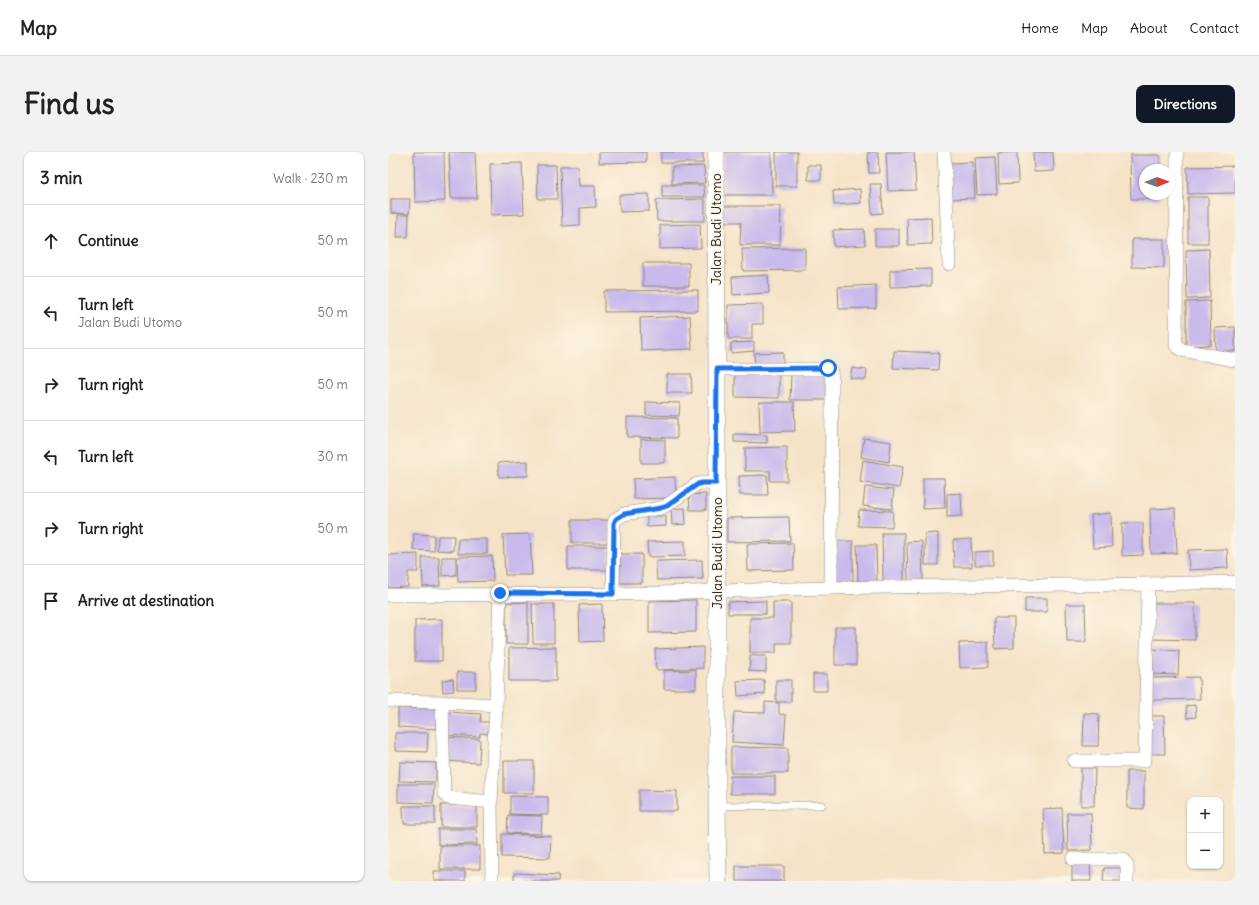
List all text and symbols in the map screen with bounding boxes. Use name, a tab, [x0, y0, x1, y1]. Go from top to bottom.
text: Map	[20, 16, 57, 40]
text: Home	[1021, 19, 1059, 37]
text: Map	[1081, 19, 1108, 37]
text: About	[1130, 19, 1168, 37]
text: Contact	[1190, 19, 1239, 37]
button: Directions	[1136, 85, 1235, 123]
text: Find us	[24, 86, 115, 122]
north arrow	[1139, 164, 1175, 200]
text: 3 min	[40, 167, 82, 189]
text: Walk · 230 m	[273, 170, 348, 187]
street label: Jalan Budi Utomo	[707, 173, 725, 285]
icon: ahead	[40, 230, 62, 252]
text: Continue	[78, 231, 139, 250]
text: 50 m	[317, 232, 348, 249]
text: Turn left	[78, 295, 133, 314]
icon: left	[40, 302, 62, 324]
text: 50 m	[317, 304, 348, 321]
text: Jalan Budi Utomo	[78, 314, 182, 331]
route start	[819, 359, 837, 377]
icon: right	[40, 374, 62, 396]
text: Turn right	[78, 375, 143, 394]
text: 50 m	[317, 376, 348, 393]
icon: left	[40, 446, 62, 468]
text: Turn left	[78, 447, 133, 466]
text: 30 m	[318, 448, 348, 465]
street label: Jalan Budi Utomo	[708, 497, 726, 609]
icon: right	[40, 518, 62, 540]
text: Turn right	[78, 519, 143, 538]
text: 50 m	[317, 520, 348, 537]
route end	[491, 584, 509, 602]
icon: arrive	[40, 590, 62, 612]
text: Arrive at destination	[78, 591, 214, 610]
map controls	[1187, 797, 1223, 869]
button: +	[1187, 797, 1223, 833]
button: −	[1187, 833, 1223, 869]

